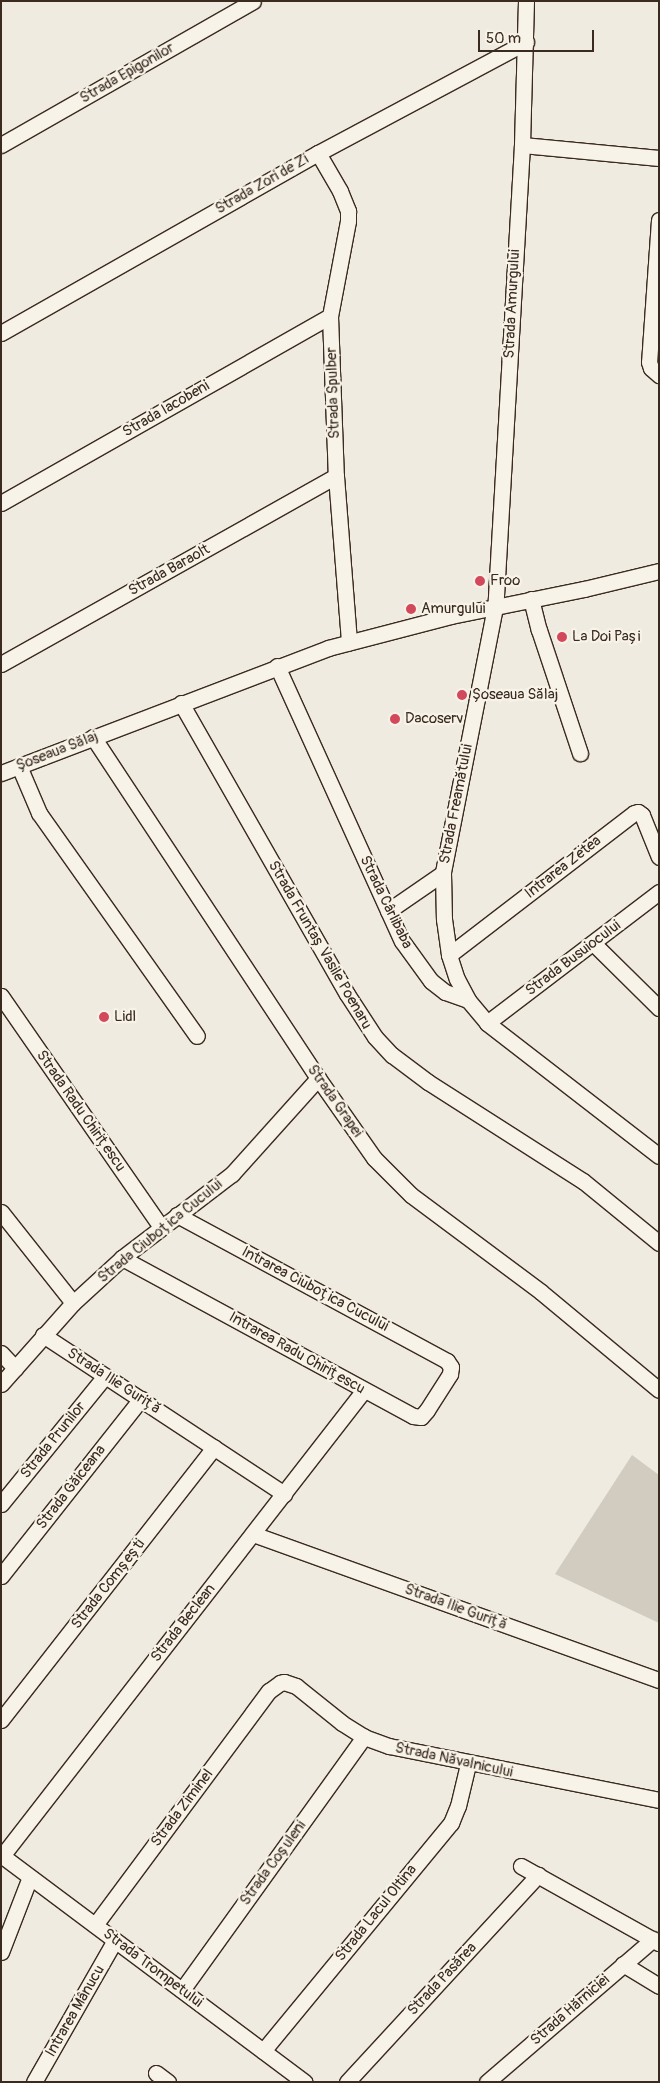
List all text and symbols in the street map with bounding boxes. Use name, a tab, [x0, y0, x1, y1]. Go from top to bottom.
scale bar	[480, 20, 596, 52]
text: 50 m	[486, 29, 521, 48]
street label: Strada Epigonilor	[77, 39, 177, 107]
street label: Strada Zori de Zi	[212, 150, 312, 218]
street label: Strada Amurgului	[500, 249, 524, 359]
street label: Strada Spulber	[322, 347, 344, 439]
street label: Strada Iacobeni	[119, 377, 213, 441]
street label: Strada Baraolt	[125, 540, 213, 600]
place label: Froo	[490, 572, 520, 590]
marker: Froo	[474, 575, 486, 587]
place label: Amurgului	[421, 600, 486, 618]
marker: Amurgului	[405, 603, 417, 615]
place label: La Doi Pași	[572, 628, 640, 646]
marker: La Doi Pași	[556, 631, 568, 643]
place label: Șoseaua Sălaj	[472, 686, 558, 704]
marker: Șoseaua Sălaj	[456, 689, 468, 701]
place label: Dacoserv	[405, 710, 463, 728]
marker: Dacoserv	[389, 713, 401, 725]
street label: Șoseaua Sălaj	[14, 727, 100, 775]
street label: Strada Freamătului	[436, 743, 476, 865]
street label: Intrarea Zetea	[521, 832, 605, 902]
street label: Strada Cârlibaba	[356, 853, 416, 951]
street label: Strada Fruntaș Vasile Poenaru	[264, 858, 376, 1032]
street label: Strada Busuiocului	[522, 916, 624, 1000]
place label: Lidl	[114, 1008, 136, 1026]
marker: Lidl	[98, 1011, 110, 1023]
street label: Strada Radu Chirițescu	[32, 1047, 130, 1175]
street label: Strada Grapei	[304, 1061, 366, 1141]
street label: Strada Ciuboțica Cucului	[94, 1175, 226, 1287]
street label: Intrarea Ciuboțica Cucului	[238, 1243, 392, 1335]
street label: Intrarea Radu Chirițescu	[226, 1308, 368, 1398]
street label: Strada Ilie Guriță	[64, 1344, 164, 1418]
street label: Strada Prunilor	[17, 1398, 89, 1482]
street label: Strada Găiceana	[32, 1441, 110, 1533]
street label: Strada Comșești	[67, 1536, 149, 1632]
street label: Strada Beclean	[147, 1580, 219, 1666]
street label: Strada Ilie Guriță	[402, 1580, 510, 1634]
street label: Strada Năvalnicului	[393, 1739, 515, 1781]
street label: Strada Ziminel	[147, 1766, 217, 1850]
street label: Strada Coșuleni	[236, 1817, 310, 1909]
street label: Strada Lacul Oltina	[331, 1861, 421, 1965]
street label: Strada Trompetului	[100, 1925, 206, 2011]
street label: Strada Pasărea	[404, 1939, 480, 2019]
street label: Intrarea Mânucu	[42, 1962, 108, 2060]
street label: Strada Hărniciei	[527, 1971, 613, 2049]

